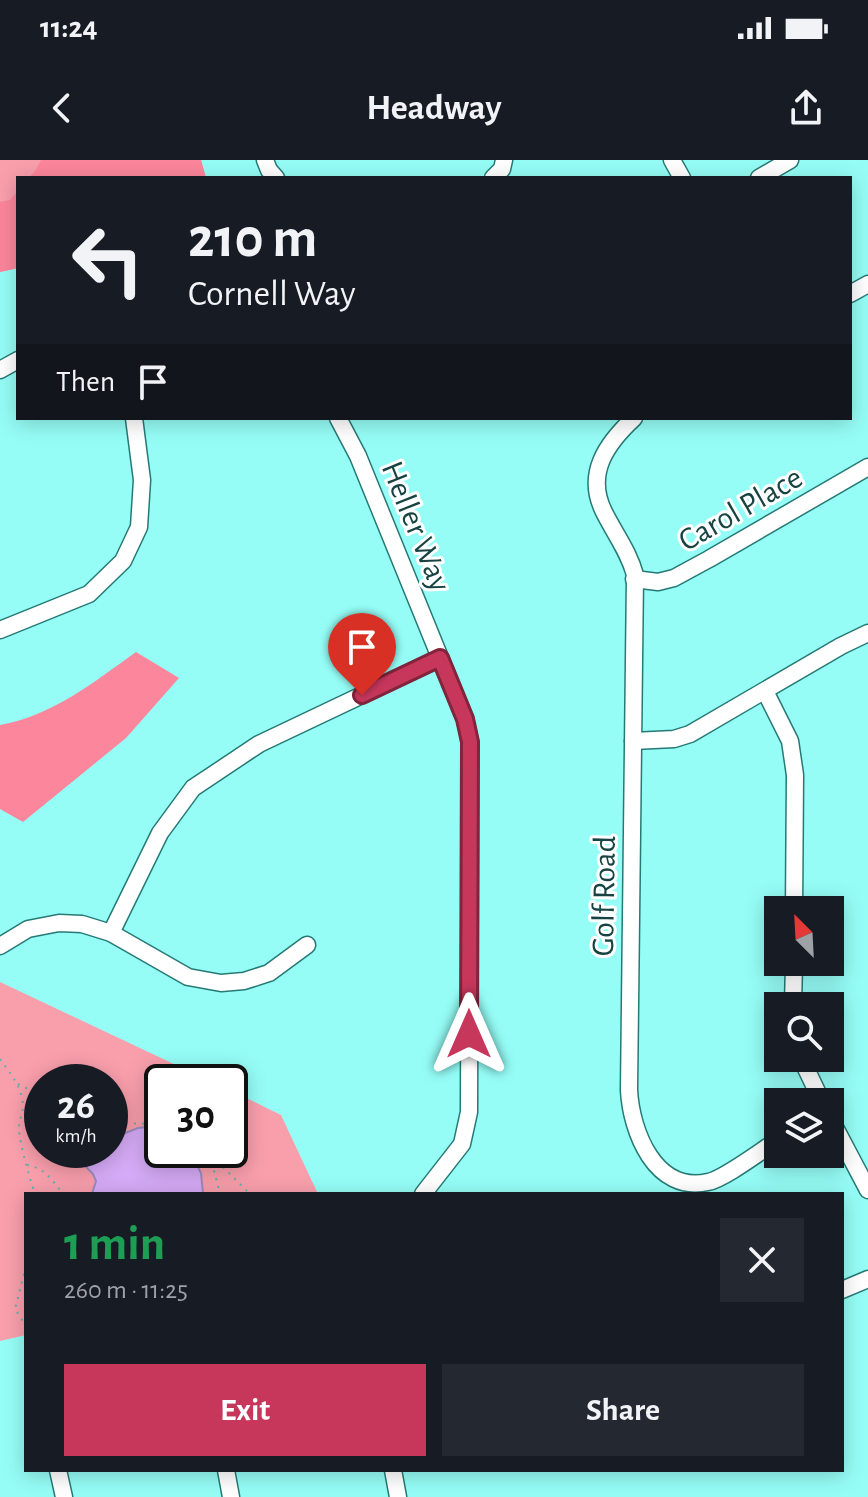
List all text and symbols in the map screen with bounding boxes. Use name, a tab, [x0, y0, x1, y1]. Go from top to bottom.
text: 11:24	[40, 13, 98, 43]
icon: back	[40, 86, 84, 130]
icon: share	[784, 86, 828, 130]
text: Headway	[366, 90, 502, 126]
icon: left	[56, 208, 160, 312]
text: 210 m	[188, 211, 317, 267]
text: Cornell Way	[188, 276, 356, 312]
icon: arrive	[131, 360, 175, 404]
text: Then	[56, 367, 115, 397]
street label: Heller Way	[376, 457, 457, 596]
street label: Carol Place	[673, 461, 808, 557]
pin	[328, 613, 396, 695]
icon: arrive	[340, 625, 384, 669]
street label: Golf Road	[587, 835, 621, 957]
north arrow	[764, 896, 844, 976]
map controls	[764, 896, 844, 1168]
position arrow	[427, 992, 511, 1076]
button: search	[764, 992, 844, 1072]
speed limit sign: 30	[144, 1064, 248, 1168]
text: 26	[57, 1086, 95, 1126]
button: layers	[764, 1088, 844, 1168]
text: km/h	[55, 1126, 97, 1146]
button: close	[720, 1218, 804, 1302]
text: 1 min	[64, 1221, 165, 1269]
text: 260 m · 11:25	[64, 1277, 188, 1303]
button: Exit	[64, 1364, 426, 1456]
button: Share	[442, 1364, 804, 1456]

